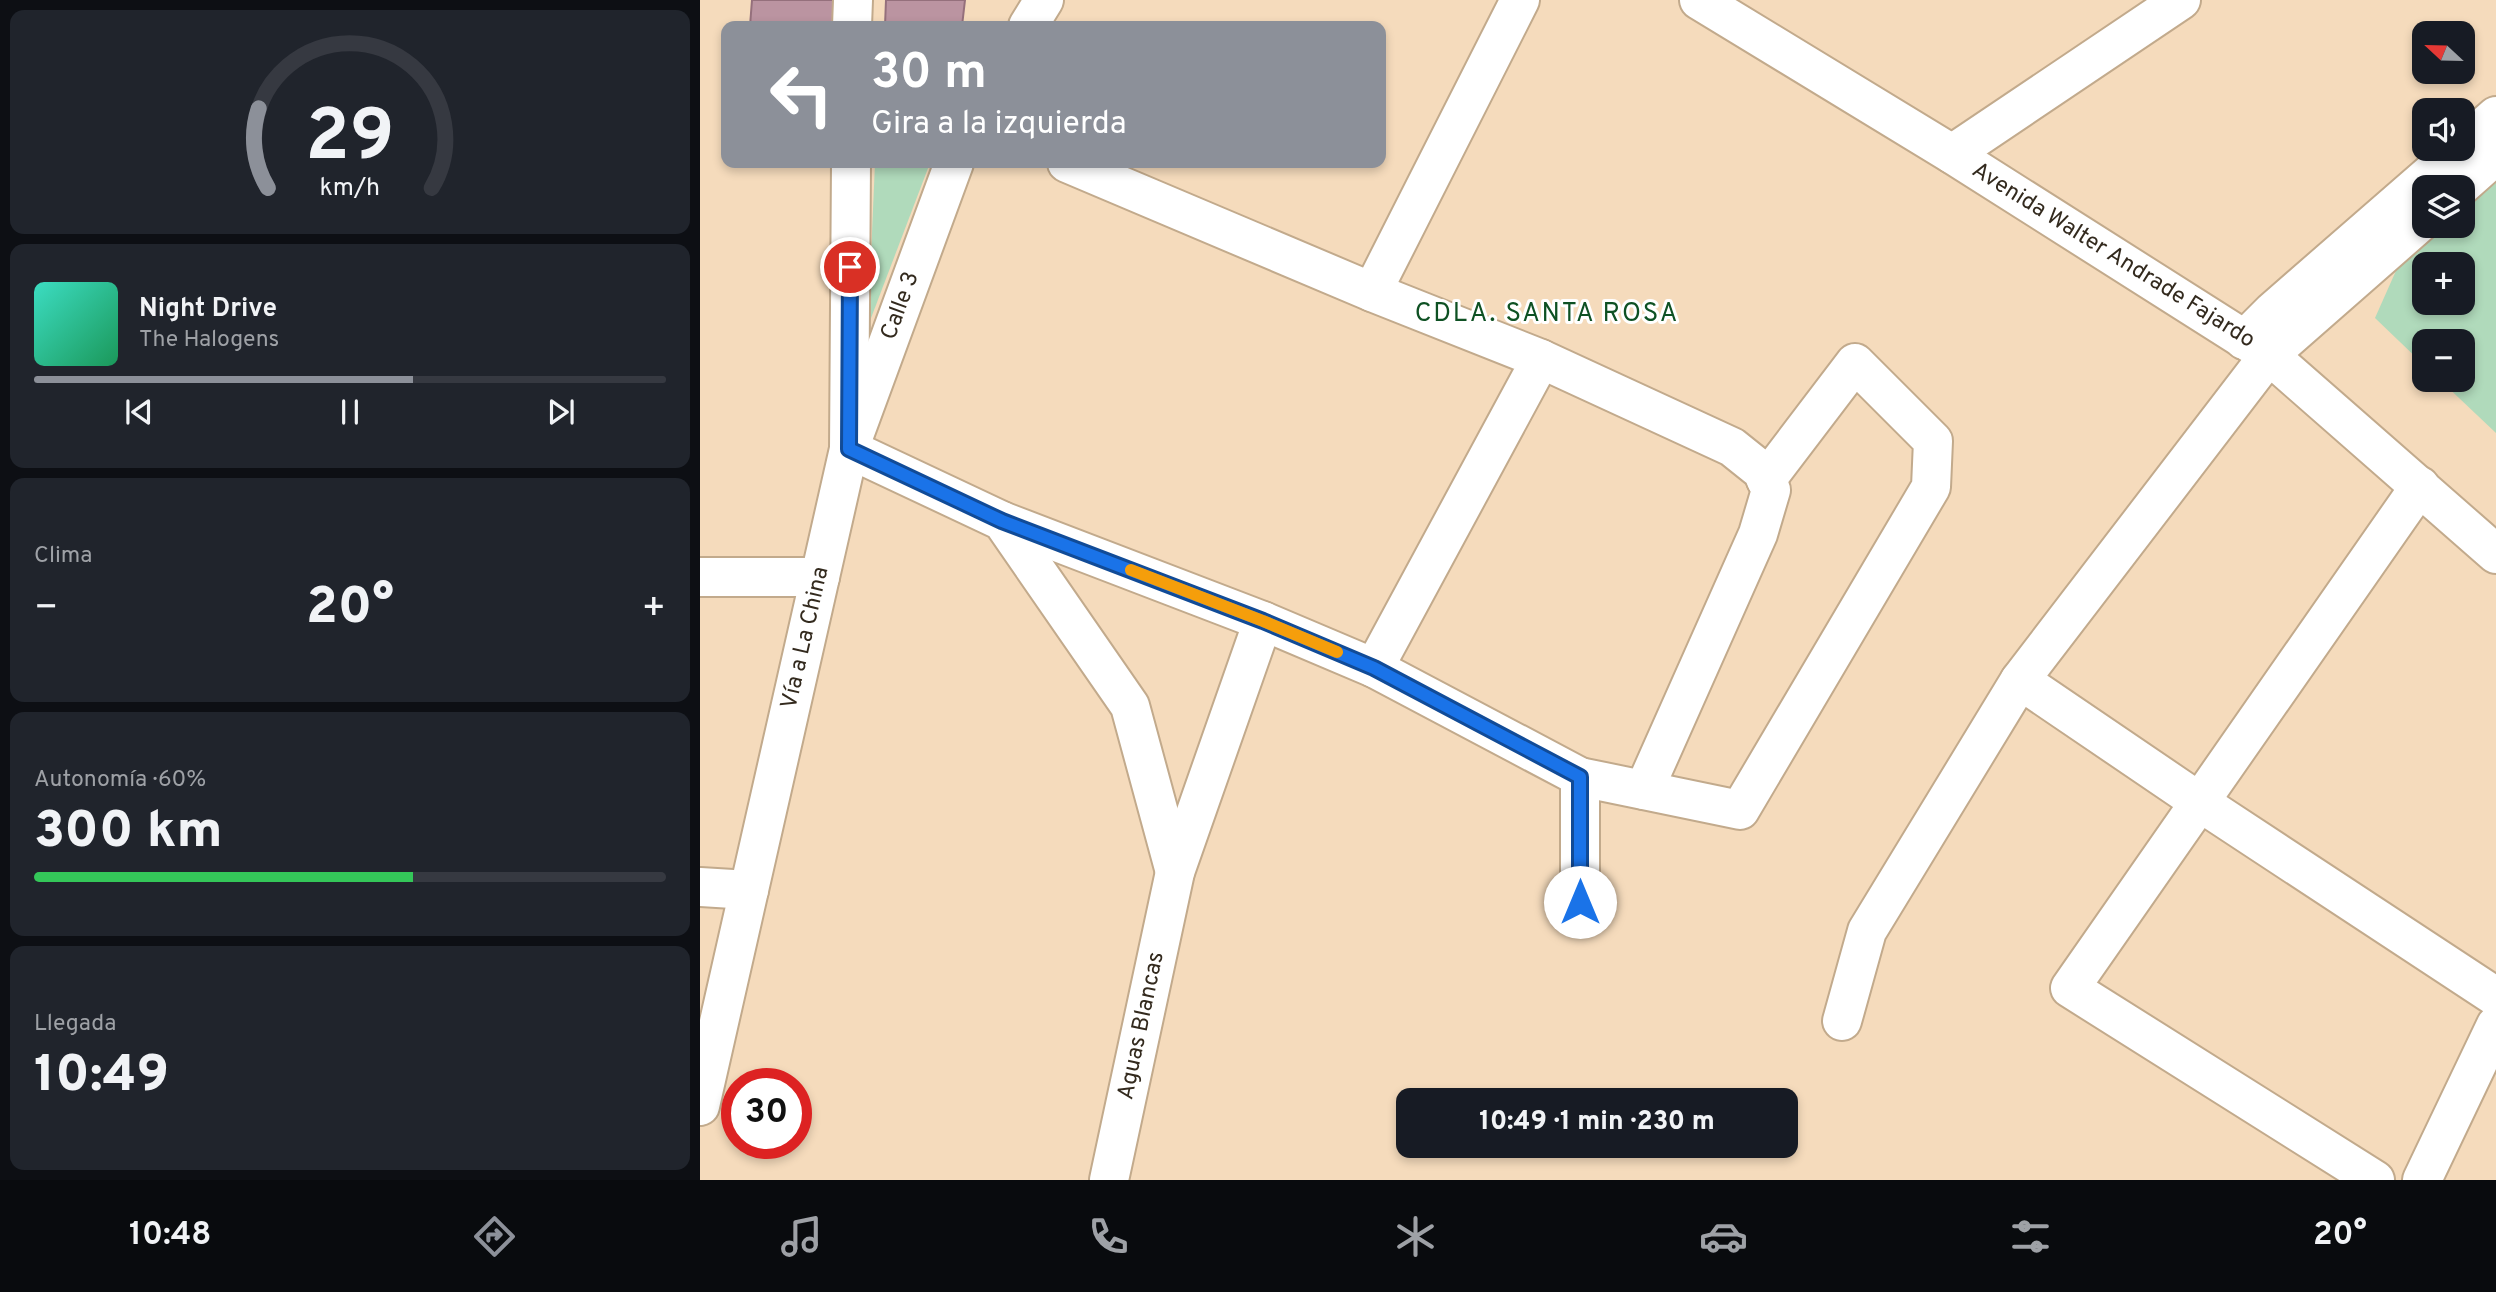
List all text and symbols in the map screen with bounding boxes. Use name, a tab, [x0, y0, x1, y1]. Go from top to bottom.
north arrow	[2412, 21, 2474, 84]
map controls	[2412, 21, 2475, 392]
text: 30 m	[871, 44, 987, 106]
icon: left	[756, 49, 847, 140]
text: 29	[305, 94, 395, 186]
button: sound	[2412, 98, 2475, 161]
text: Gira a la izquierda	[871, 105, 1127, 145]
street label: Avenida Walter Andrade Fajardo	[1966, 157, 2260, 355]
text: km/h	[320, 173, 380, 205]
button: layers	[2412, 175, 2475, 238]
pin	[820, 237, 880, 297]
icon: arrive	[831, 248, 869, 286]
button: +	[2412, 252, 2475, 315]
street label: Calle 3	[875, 268, 927, 344]
text: Night Drive	[139, 293, 277, 326]
district label: CDLA. SANTA ROSA	[1415, 298, 1679, 331]
text: The Halogens	[139, 326, 279, 355]
button: −	[2412, 329, 2475, 392]
icon: previous	[120, 393, 158, 431]
icon: pause	[331, 393, 369, 431]
icon: next	[542, 393, 580, 431]
text: Clima	[34, 542, 92, 571]
street label: Vía a La China	[776, 564, 836, 712]
text: 20°	[306, 576, 394, 642]
text: −	[34, 585, 59, 634]
text: +	[641, 585, 666, 634]
text: Autonomía · 60%	[34, 766, 206, 795]
text: 300 km	[34, 800, 222, 866]
position arrow	[1543, 865, 1617, 939]
street label: Aguas Blancas	[1112, 949, 1172, 1103]
text: Llegada	[34, 1010, 116, 1039]
text: 10:49	[34, 1044, 169, 1110]
speed limit sign: 30	[721, 1068, 812, 1159]
text: 10:49 · 1 min · 230 m	[1479, 1106, 1715, 1139]
icon: directions	[470, 1212, 519, 1261]
icon: music	[777, 1212, 826, 1261]
icon: phone	[1084, 1212, 1133, 1261]
icon: climate	[1391, 1212, 1440, 1261]
icon: car	[1699, 1212, 1748, 1261]
icon: filters	[2006, 1212, 2055, 1261]
text: 10:48	[129, 1216, 211, 1256]
text: 20°	[2313, 1216, 2367, 1256]

